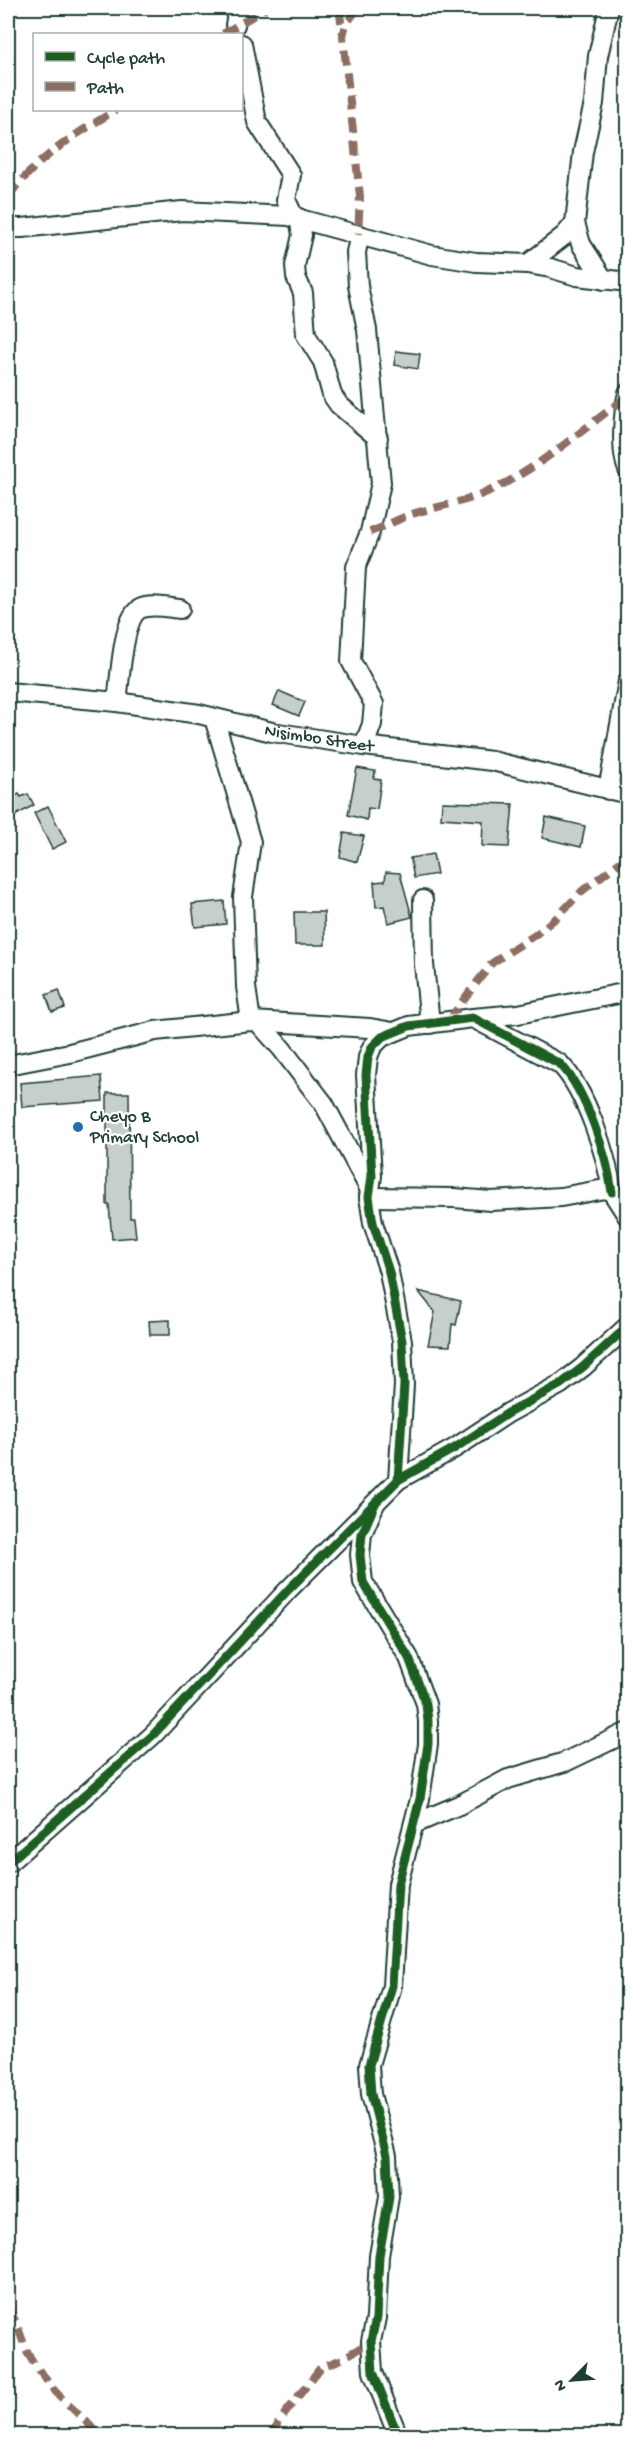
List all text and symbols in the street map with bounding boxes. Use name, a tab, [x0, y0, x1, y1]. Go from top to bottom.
legend	[33, 33, 243, 111]
text: Cycle path	[87, 49, 165, 70]
text: Path	[86, 79, 124, 100]
street label: Nisimbo Street	[262, 720, 376, 758]
place label: Cheyo B Primary School	[89, 1107, 199, 1149]
marker: Cheyo B Primary School	[71, 1120, 85, 1134]
north arrow	[542, 2350, 602, 2410]
text: N	[551, 2376, 572, 2394]

